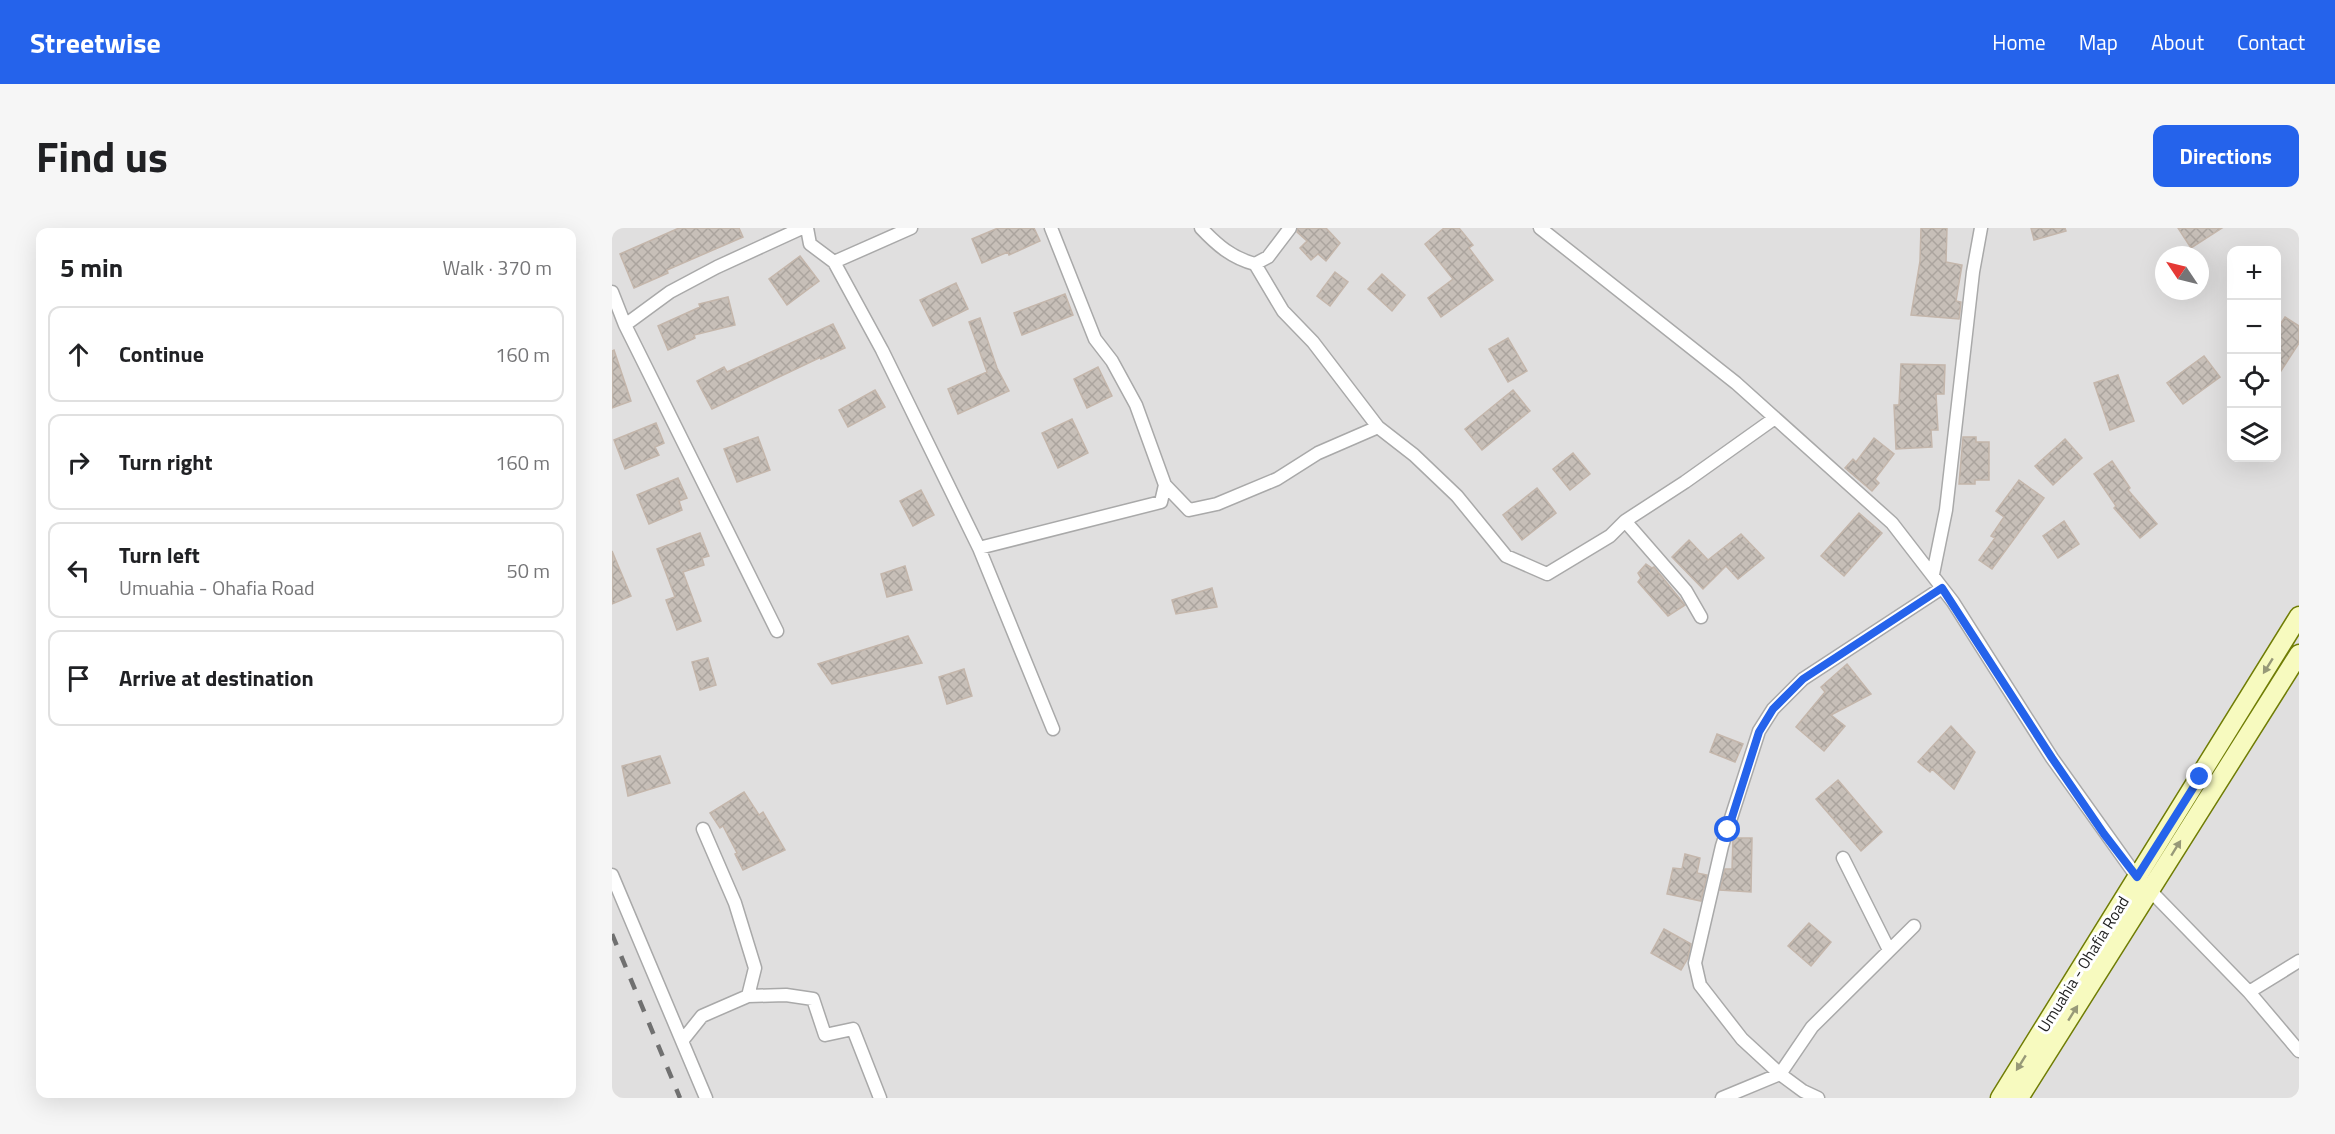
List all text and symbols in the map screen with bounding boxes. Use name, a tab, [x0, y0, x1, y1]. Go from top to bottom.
text: Streetwise	[30, 21, 161, 64]
text: Home	[1992, 26, 2046, 58]
text: Map	[2079, 26, 2118, 58]
text: About	[2151, 26, 2204, 58]
text: Contact	[2237, 26, 2305, 58]
text: Find us	[36, 124, 168, 188]
button: Directions	[2153, 125, 2299, 187]
north arrow	[2155, 246, 2209, 300]
map controls	[2227, 246, 2281, 462]
button: +	[2227, 246, 2281, 300]
text: 5 min	[60, 248, 123, 287]
text: Walk · 370 m	[443, 252, 552, 283]
button: −	[2227, 300, 2281, 354]
text: Continue	[119, 337, 204, 371]
icon: ahead	[62, 338, 95, 371]
text: 160 m	[495, 339, 550, 370]
button: locate	[2227, 354, 2281, 408]
button: layers	[2227, 408, 2281, 462]
text: Turn right	[119, 445, 213, 479]
icon: right	[62, 446, 95, 479]
text: 160 m	[495, 447, 550, 478]
text: Turn left	[119, 538, 200, 572]
icon: left	[62, 554, 95, 587]
text: 50 m	[506, 555, 550, 586]
text: Umuahia - Ohafia Road	[119, 572, 315, 603]
one-way arrow	[2263, 658, 2274, 674]
text: Arrive at destination	[119, 661, 314, 695]
icon: arrive	[62, 662, 95, 695]
route end	[2186, 763, 2212, 789]
route start	[1714, 816, 1740, 842]
one-way arrow	[2171, 840, 2182, 856]
street label: Umuahia - Ohafia Road	[2031, 891, 2135, 1037]
one-way arrow	[2067, 1005, 2078, 1021]
one-way arrow	[2016, 1055, 2027, 1071]

